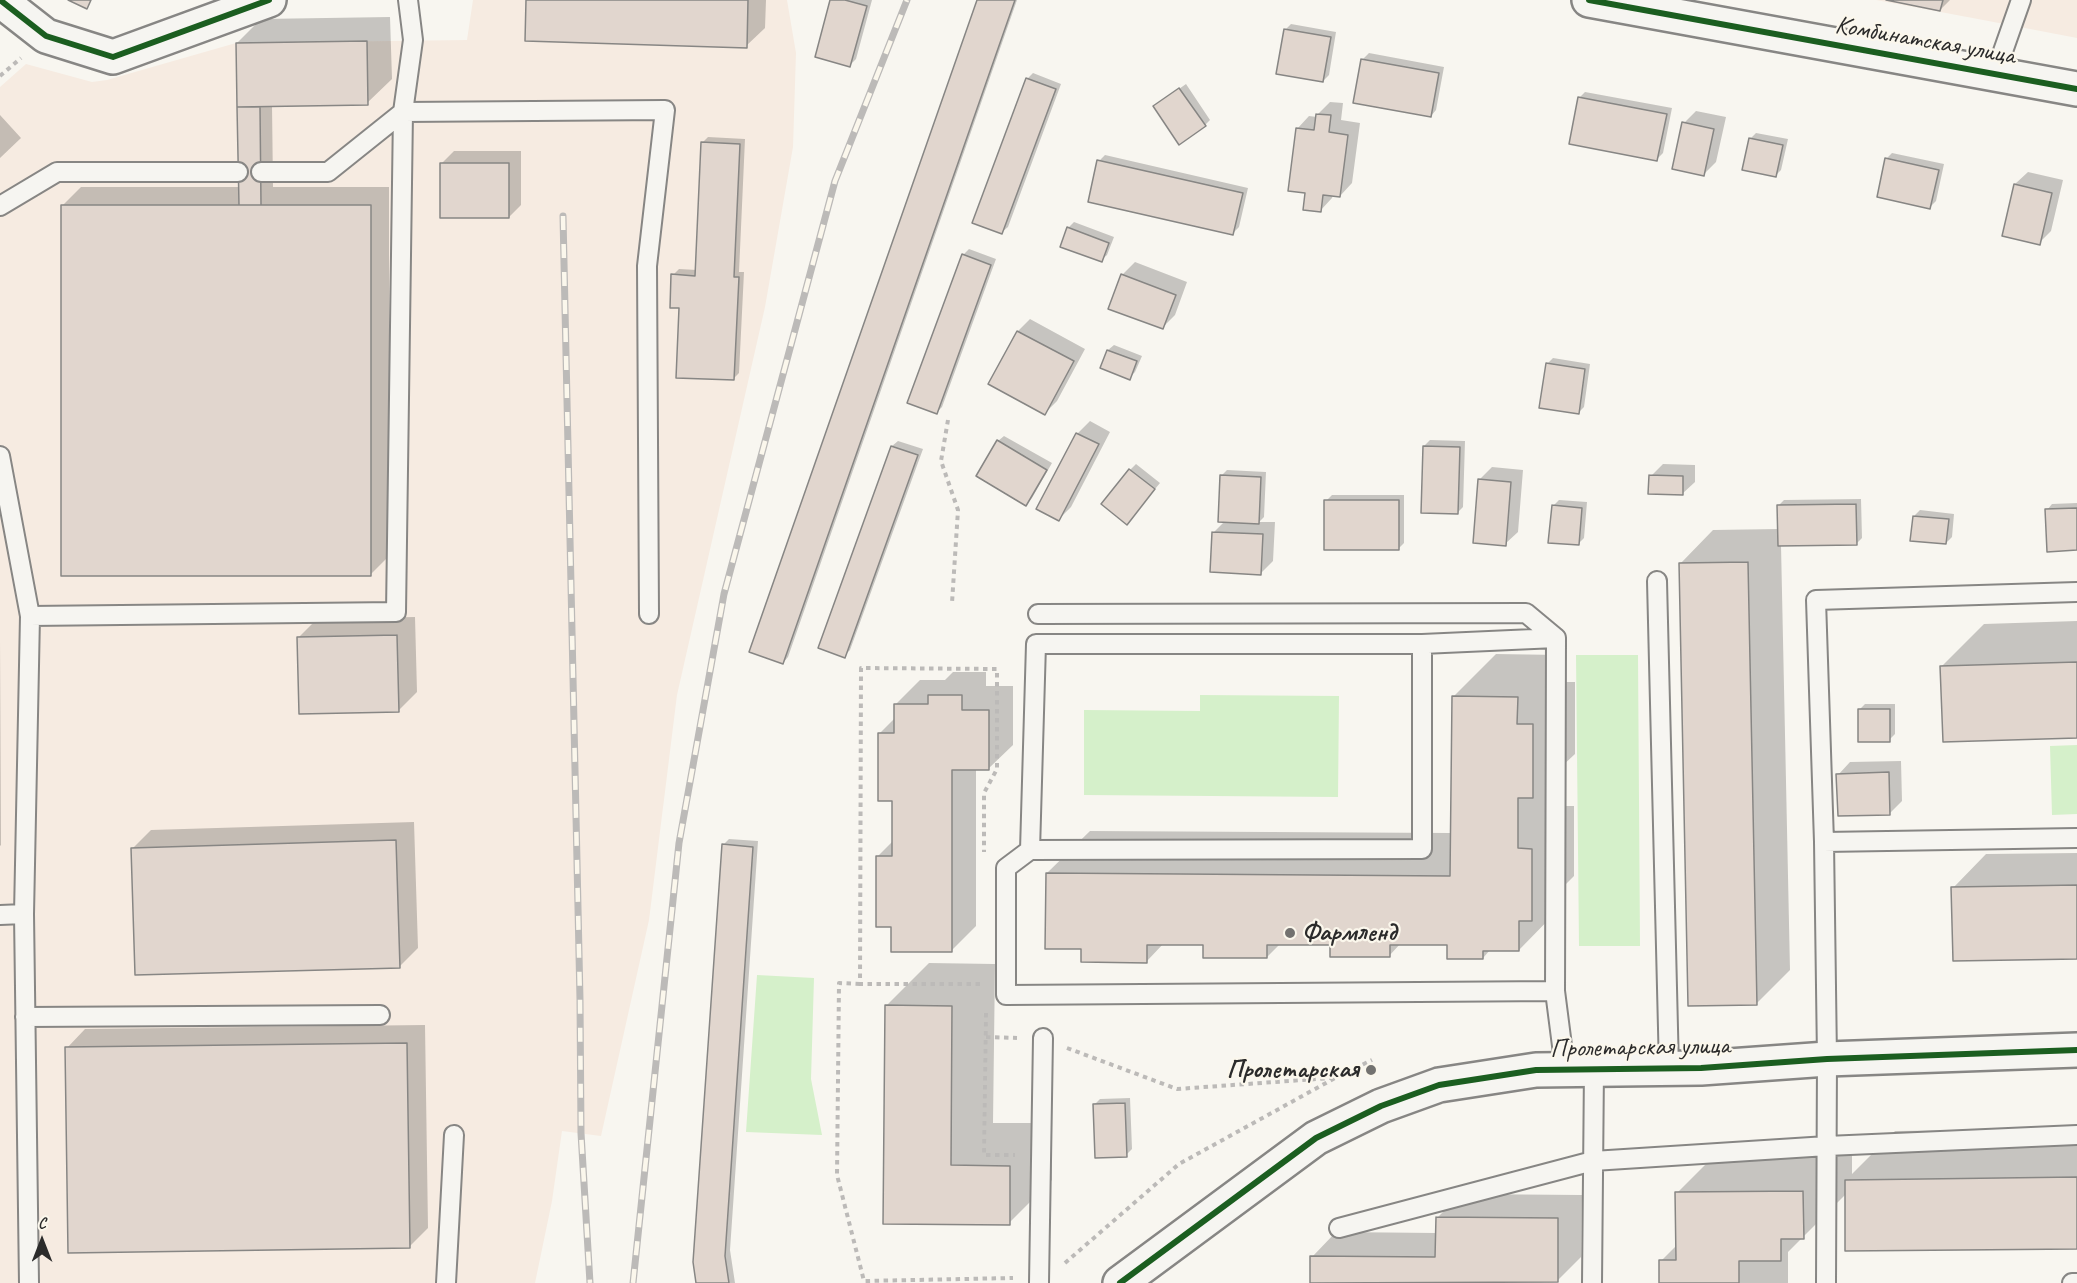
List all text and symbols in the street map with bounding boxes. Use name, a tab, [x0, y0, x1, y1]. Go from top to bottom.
street label: Комбинатская улица	[1833, 10, 2017, 72]
place label: Фармленд	[1302, 917, 1397, 949]
marker: Фармленд	[1283, 926, 1297, 940]
street label: Пролетарская улица	[1550, 1031, 1730, 1065]
place label: Пролетарская	[1227, 1054, 1359, 1086]
marker: Пролетарская	[1364, 1063, 1378, 1077]
north arrow	[12, 1211, 72, 1271]
text: С	[38, 1213, 46, 1233]

